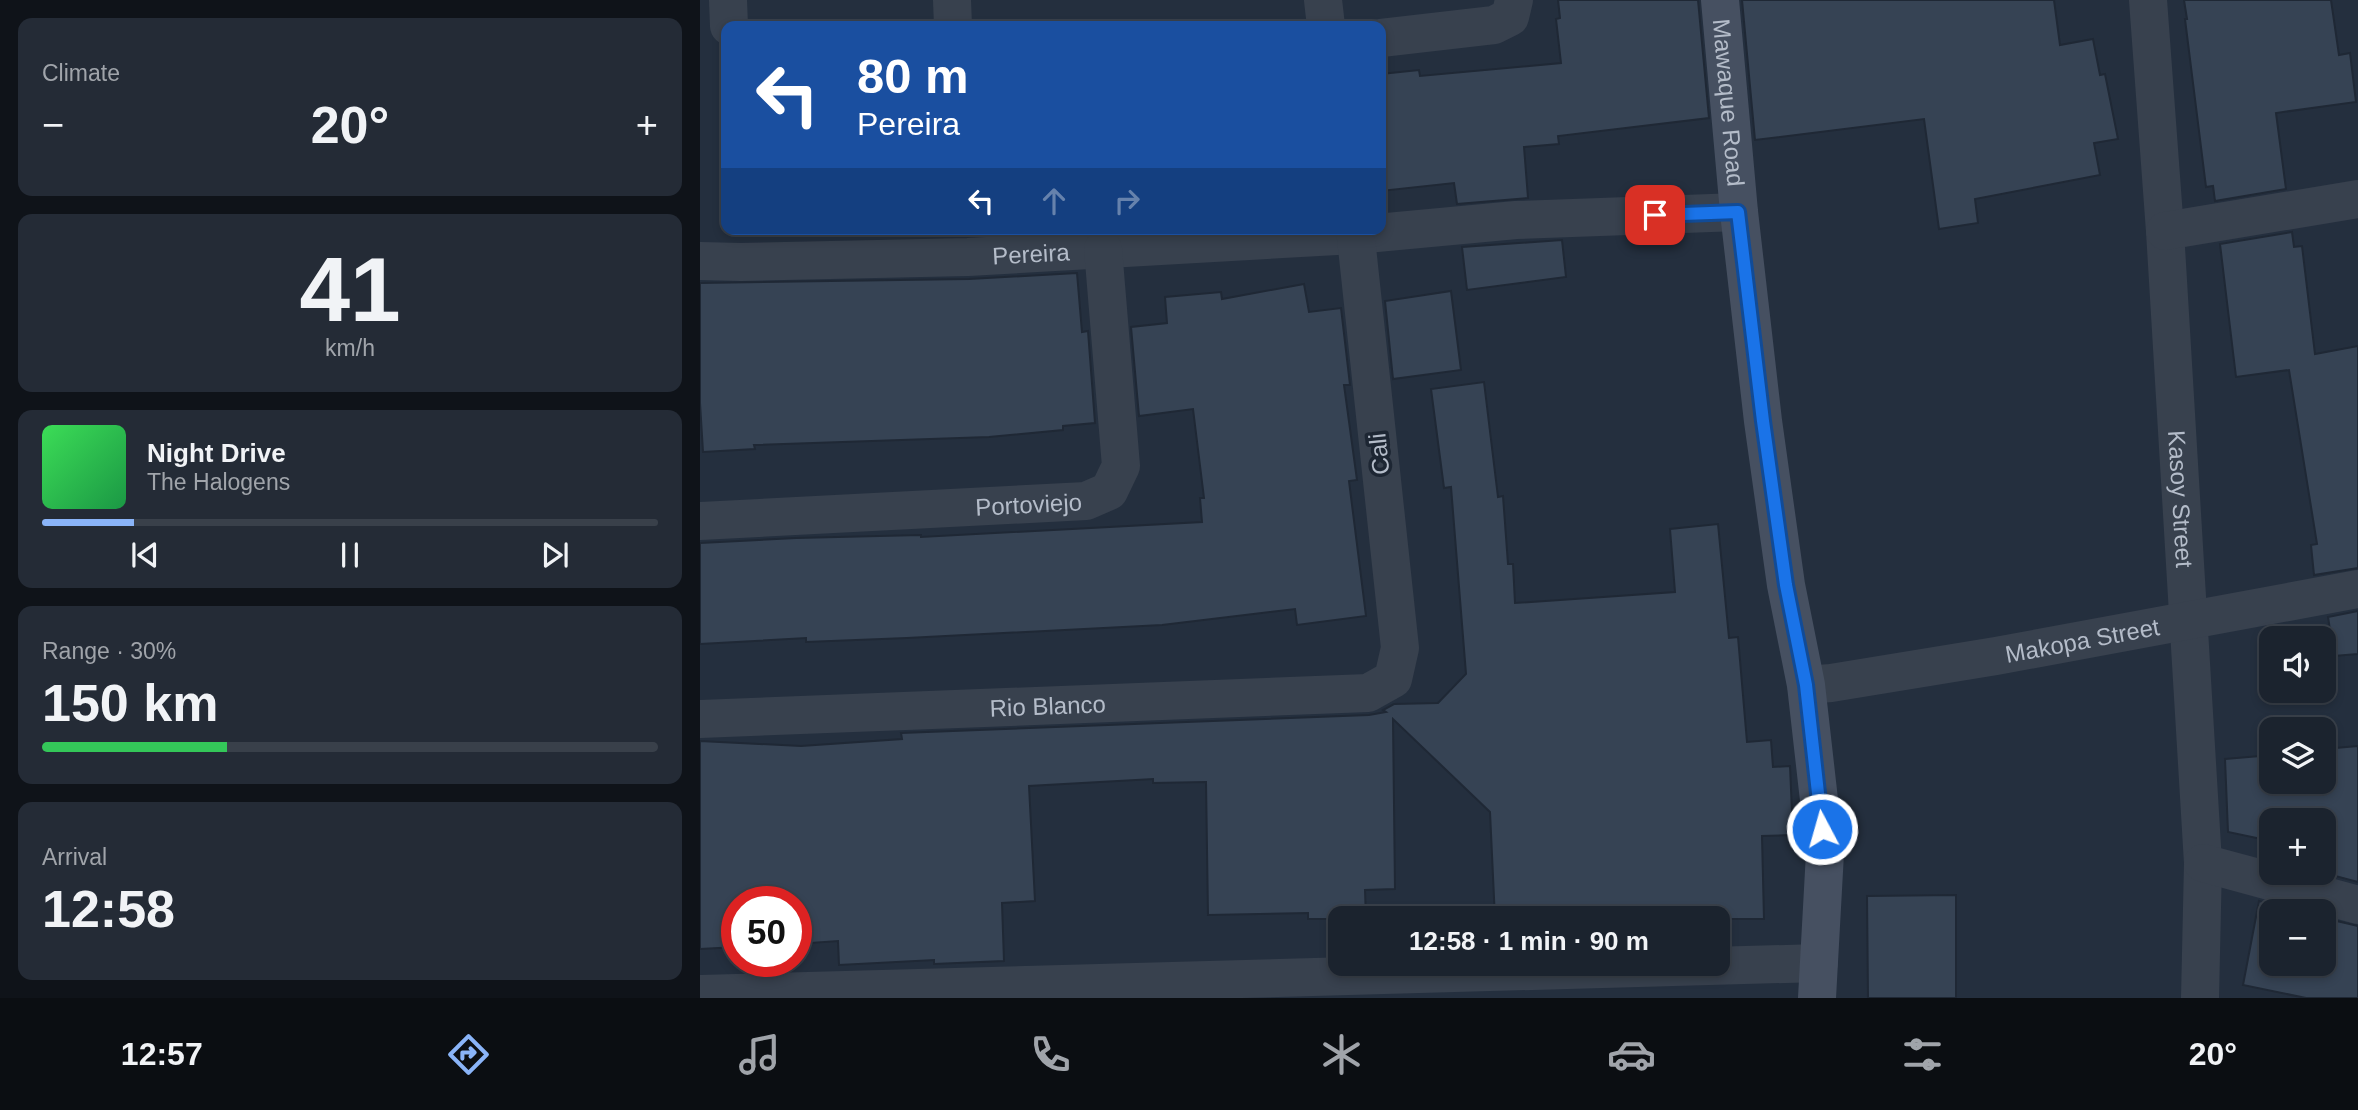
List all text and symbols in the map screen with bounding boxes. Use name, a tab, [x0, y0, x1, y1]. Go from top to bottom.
street label: Mawaque Road	[1708, 18, 1750, 188]
icon: left	[742, 49, 833, 140]
text: 80 m	[857, 49, 969, 103]
text: Climate	[42, 60, 120, 86]
text: 20°	[311, 96, 389, 154]
text: −	[42, 104, 64, 146]
text: +	[636, 104, 658, 146]
text: Pereira	[857, 106, 960, 142]
icon: left	[962, 182, 1000, 220]
icon: ahead	[1035, 182, 1073, 220]
icon: right	[1108, 182, 1146, 220]
pin	[1625, 185, 1685, 245]
icon: arrive	[1636, 196, 1674, 234]
street label: Pereira	[991, 238, 1071, 269]
text: 41	[299, 239, 401, 340]
text: km/h	[325, 335, 375, 361]
street label: Kasoy Street	[2164, 429, 2199, 569]
street label: Cali	[1363, 432, 1395, 476]
text: Night Drive	[147, 438, 286, 468]
text: The Halogens	[147, 469, 290, 495]
street label: Portoviejo	[975, 488, 1083, 520]
icon: previous	[126, 536, 164, 574]
icon: pause	[331, 536, 369, 574]
icon: next	[536, 536, 574, 574]
street label: Makopa Street	[2003, 612, 2162, 668]
map controls	[2259, 626, 2336, 976]
button: sound	[2259, 626, 2336, 703]
text: Range · 30%	[42, 638, 176, 664]
text: 150 km	[42, 674, 218, 732]
street label: Rio Blanco	[989, 690, 1106, 721]
button: layers	[2259, 717, 2336, 794]
position arrow	[1785, 792, 1859, 866]
button: +	[2259, 808, 2336, 885]
text: Arrival	[42, 844, 107, 870]
text: 12:58	[42, 880, 175, 938]
speed limit sign: 50	[721, 886, 812, 977]
button: −	[2259, 899, 2336, 976]
text: 12:58 · 1 min · 90 m	[1409, 926, 1649, 956]
icon: directions	[444, 1030, 493, 1079]
icon: music	[735, 1030, 784, 1079]
icon: phone	[1026, 1030, 1075, 1079]
icon: climate	[1317, 1030, 1366, 1079]
icon: car	[1607, 1030, 1656, 1079]
icon: filters	[1898, 1030, 1947, 1079]
text: 12:57	[121, 1036, 203, 1072]
text: 20°	[2189, 1036, 2237, 1072]

